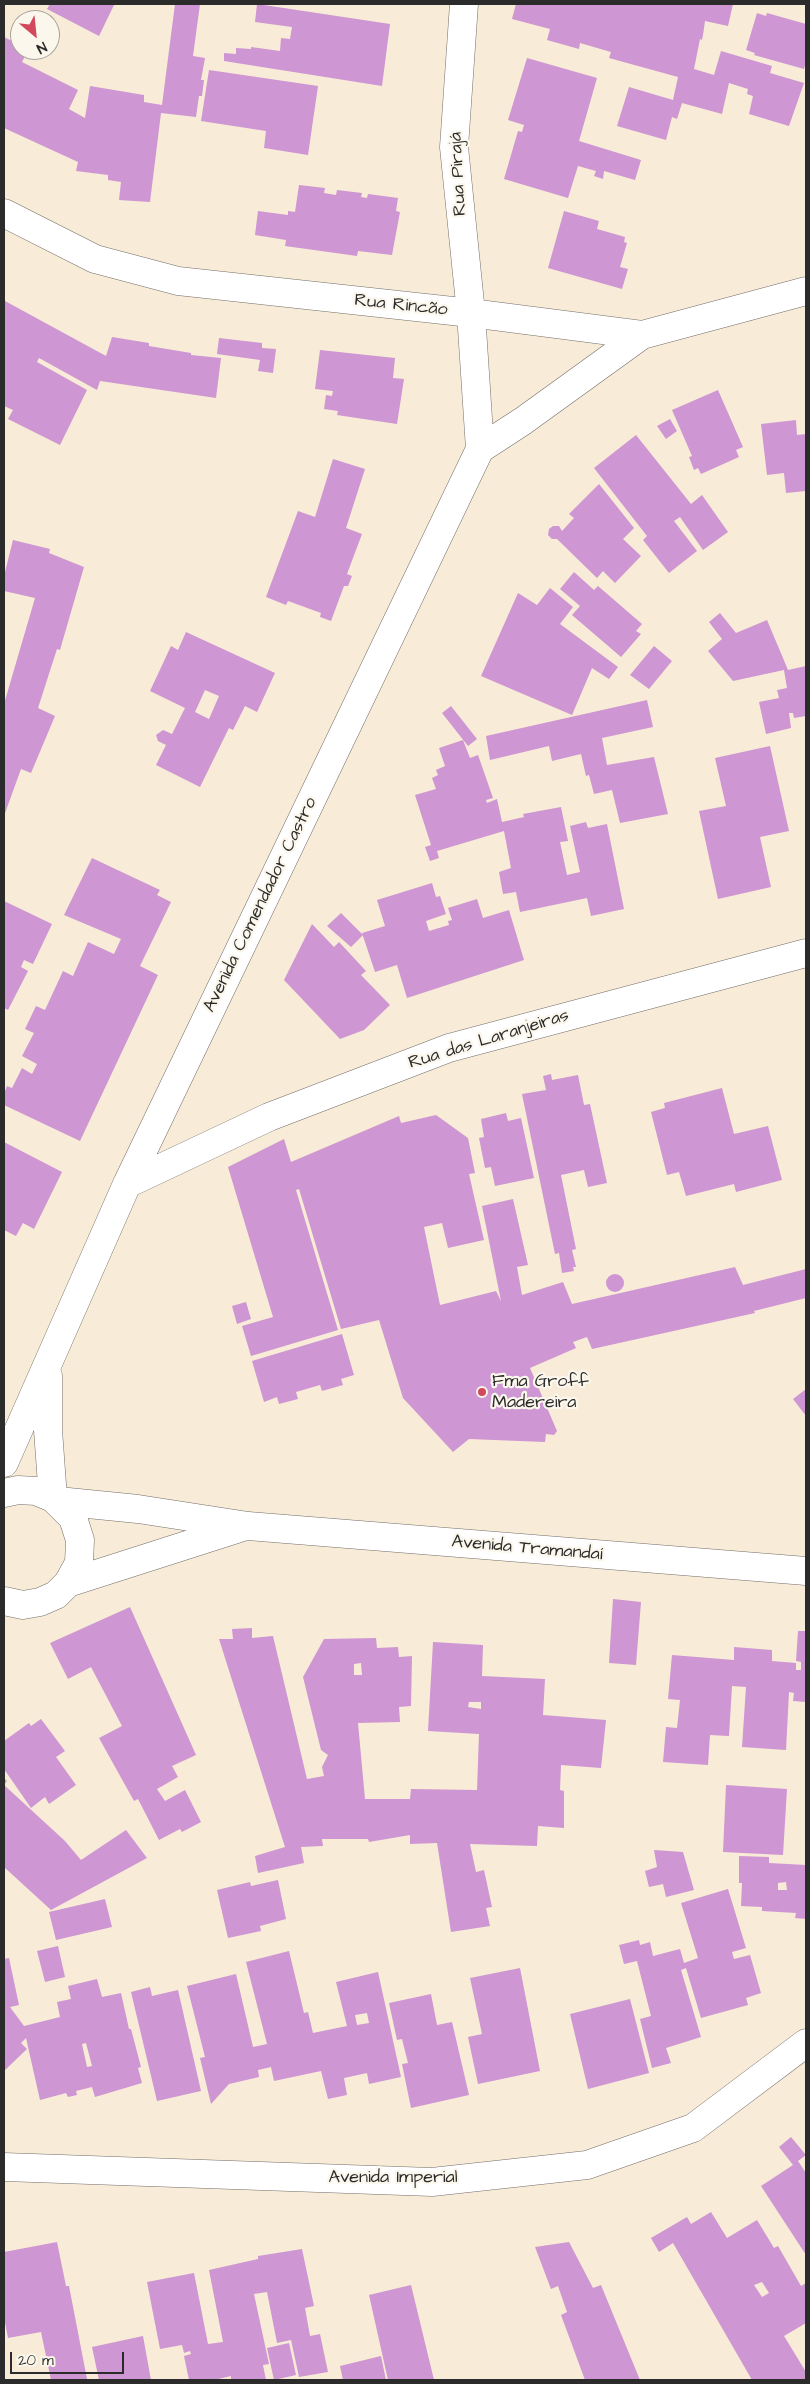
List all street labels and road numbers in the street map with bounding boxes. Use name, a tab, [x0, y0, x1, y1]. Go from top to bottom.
street label: Rua Pirajá	[446, 131, 472, 217]
street label: Rua Rincão	[353, 290, 449, 322]
street label: Avenida Comendador Castro	[199, 794, 323, 1016]
street label: Rua das Laranjeiras	[406, 1005, 572, 1075]
street label: Avenida Tramandaí	[451, 1532, 603, 1566]
street label: Avenida Imperial	[328, 2167, 458, 2189]

